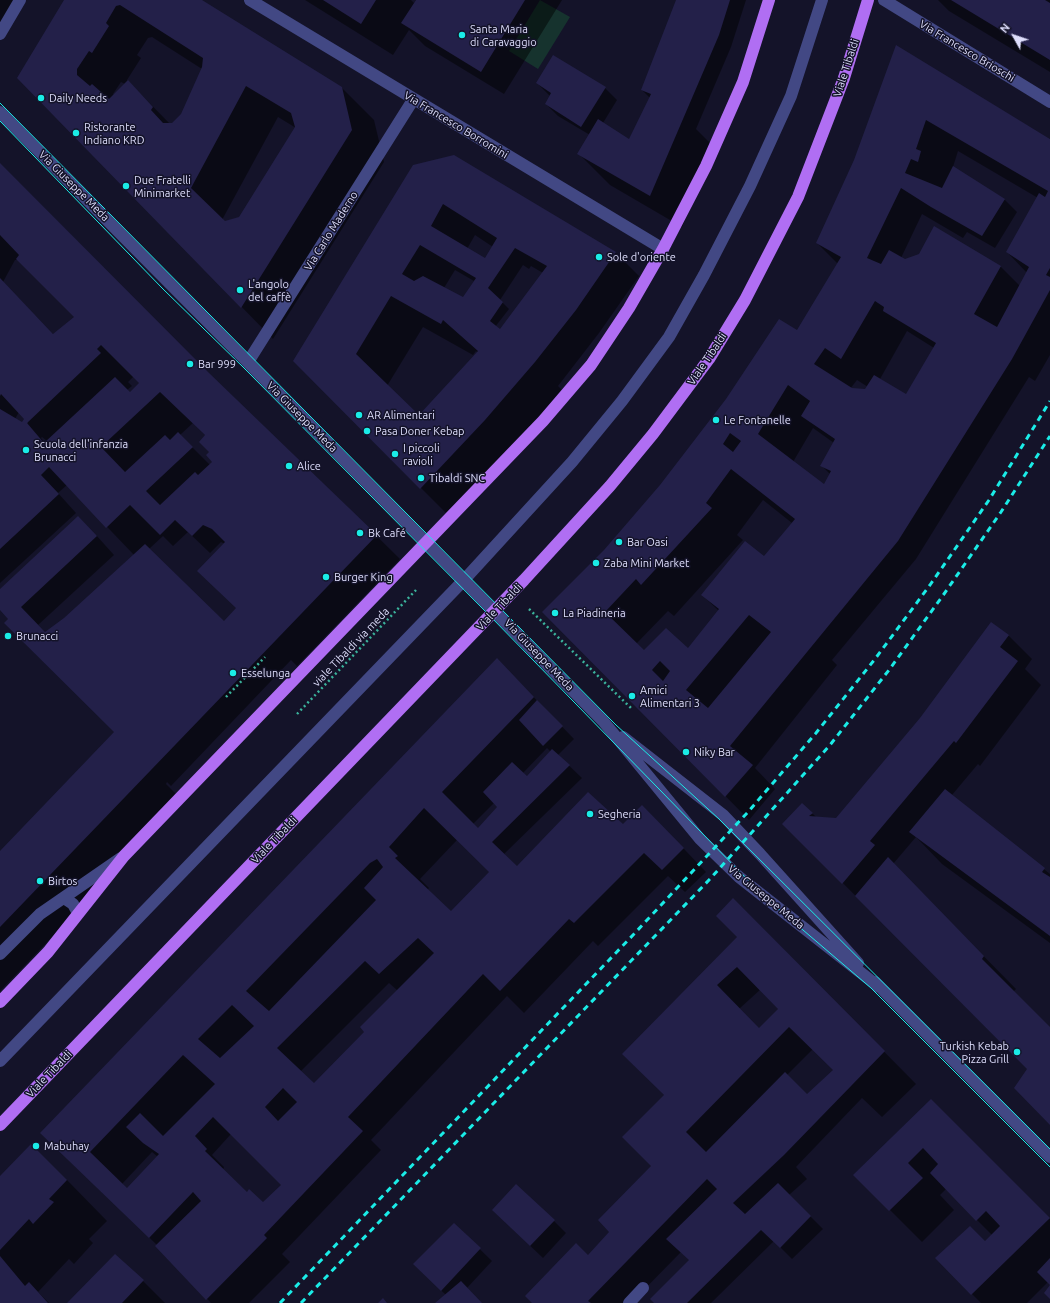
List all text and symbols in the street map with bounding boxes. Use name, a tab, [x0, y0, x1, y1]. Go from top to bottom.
north arrow	[994, 16, 1034, 56]
street label: Via Francesco Brioschi	[917, 17, 1017, 85]
text: N	[998, 21, 1012, 35]
place label: Santa Maria di Caravaggio	[470, 22, 537, 48]
marker: Santa Maria di Caravaggio	[457, 30, 467, 40]
street label: Viale Tibaldi	[830, 37, 862, 99]
street label: Via Francesco Borromini	[402, 89, 510, 161]
place label: Daily Needs	[49, 91, 107, 105]
marker: Daily Needs	[36, 93, 46, 103]
place label: Ristorante Indiano KRD	[84, 120, 144, 146]
marker: Ristorante Indiano KRD	[71, 128, 81, 138]
street label: Via Giuseppe Meda	[36, 148, 112, 224]
place label: Due Fratelli Minimarket	[134, 173, 191, 199]
marker: Due Fratelli Minimarket	[121, 181, 131, 191]
street label: Via Carlo Maderno	[301, 189, 361, 273]
place label: Sole d'oriente	[607, 250, 676, 264]
marker: Sole d'oriente	[594, 252, 604, 262]
place label: L'angolo del caffè	[248, 277, 291, 303]
marker: L'angolo del caffè	[235, 285, 245, 295]
street label: Viale Tibaldi	[685, 330, 729, 388]
place label: Bar 999	[198, 357, 236, 371]
marker: Bar 999	[185, 359, 195, 369]
street label: Via Giuseppe Meda	[264, 379, 340, 455]
place label: AR Alimentari	[367, 408, 435, 422]
marker: AR Alimentari	[354, 410, 364, 420]
place label: Le Fontanelle	[724, 413, 791, 427]
marker: Le Fontanelle	[711, 415, 721, 425]
place label: Pasa Doner Kebap	[375, 424, 464, 438]
marker: Pasa Doner Kebap	[362, 426, 372, 436]
place label: Scuola dell'infanzia Brunacci	[34, 437, 128, 463]
place label: I piccoli ravioli	[403, 441, 440, 467]
marker: Scuola dell'infanzia Brunacci	[21, 445, 31, 455]
marker: I piccoli ravioli	[390, 449, 400, 459]
place label: Alice	[297, 459, 321, 473]
marker: Alice	[284, 461, 294, 471]
place label: Tibaldi SNC	[429, 471, 485, 485]
marker: Tibaldi SNC	[416, 473, 426, 483]
place label: Bk Café	[368, 526, 406, 540]
marker: Bk Café	[355, 528, 365, 538]
place label: Bar Oasi	[627, 535, 668, 549]
marker: Bar Oasi	[614, 537, 624, 547]
place label: Zaba Mini Market	[604, 556, 689, 570]
marker: Zaba Mini Market	[591, 558, 601, 568]
place label: Burger King	[334, 570, 393, 584]
marker: Burger King	[321, 572, 331, 582]
street label: Viale Tibaldi	[473, 581, 525, 633]
street label: viale Tibaldi via meda	[310, 605, 392, 689]
place label: La Piadineria	[563, 606, 626, 620]
marker: La Piadineria	[550, 608, 560, 618]
street label: Via Giuseppe Meda	[501, 616, 577, 694]
place label: Brunacci	[16, 629, 58, 643]
marker: Brunacci	[3, 631, 13, 641]
place label: Esselunga	[241, 666, 290, 680]
marker: Esselunga	[228, 668, 238, 678]
place label: Amici Alimentari 3	[640, 683, 700, 709]
marker: Amici Alimentari 3	[627, 691, 637, 701]
place label: Niky Bar	[694, 745, 735, 759]
marker: Niky Bar	[681, 747, 691, 757]
place label: Segheria	[598, 807, 641, 821]
marker: Segheria	[585, 809, 595, 819]
street label: Viale Tibaldi	[248, 814, 300, 866]
street label: Via Giuseppe Meda	[725, 862, 807, 932]
place label: Birtos	[48, 874, 77, 888]
marker: Birtos	[35, 876, 45, 886]
place label: Turkish Kebab Pizza Grill	[940, 1039, 1009, 1065]
marker: Turkish Kebab Pizza Grill	[1012, 1047, 1022, 1057]
street label: Viale Tibaldi	[23, 1048, 75, 1100]
place label: Mabuhay	[44, 1139, 89, 1153]
marker: Mabuhay	[31, 1141, 41, 1151]

